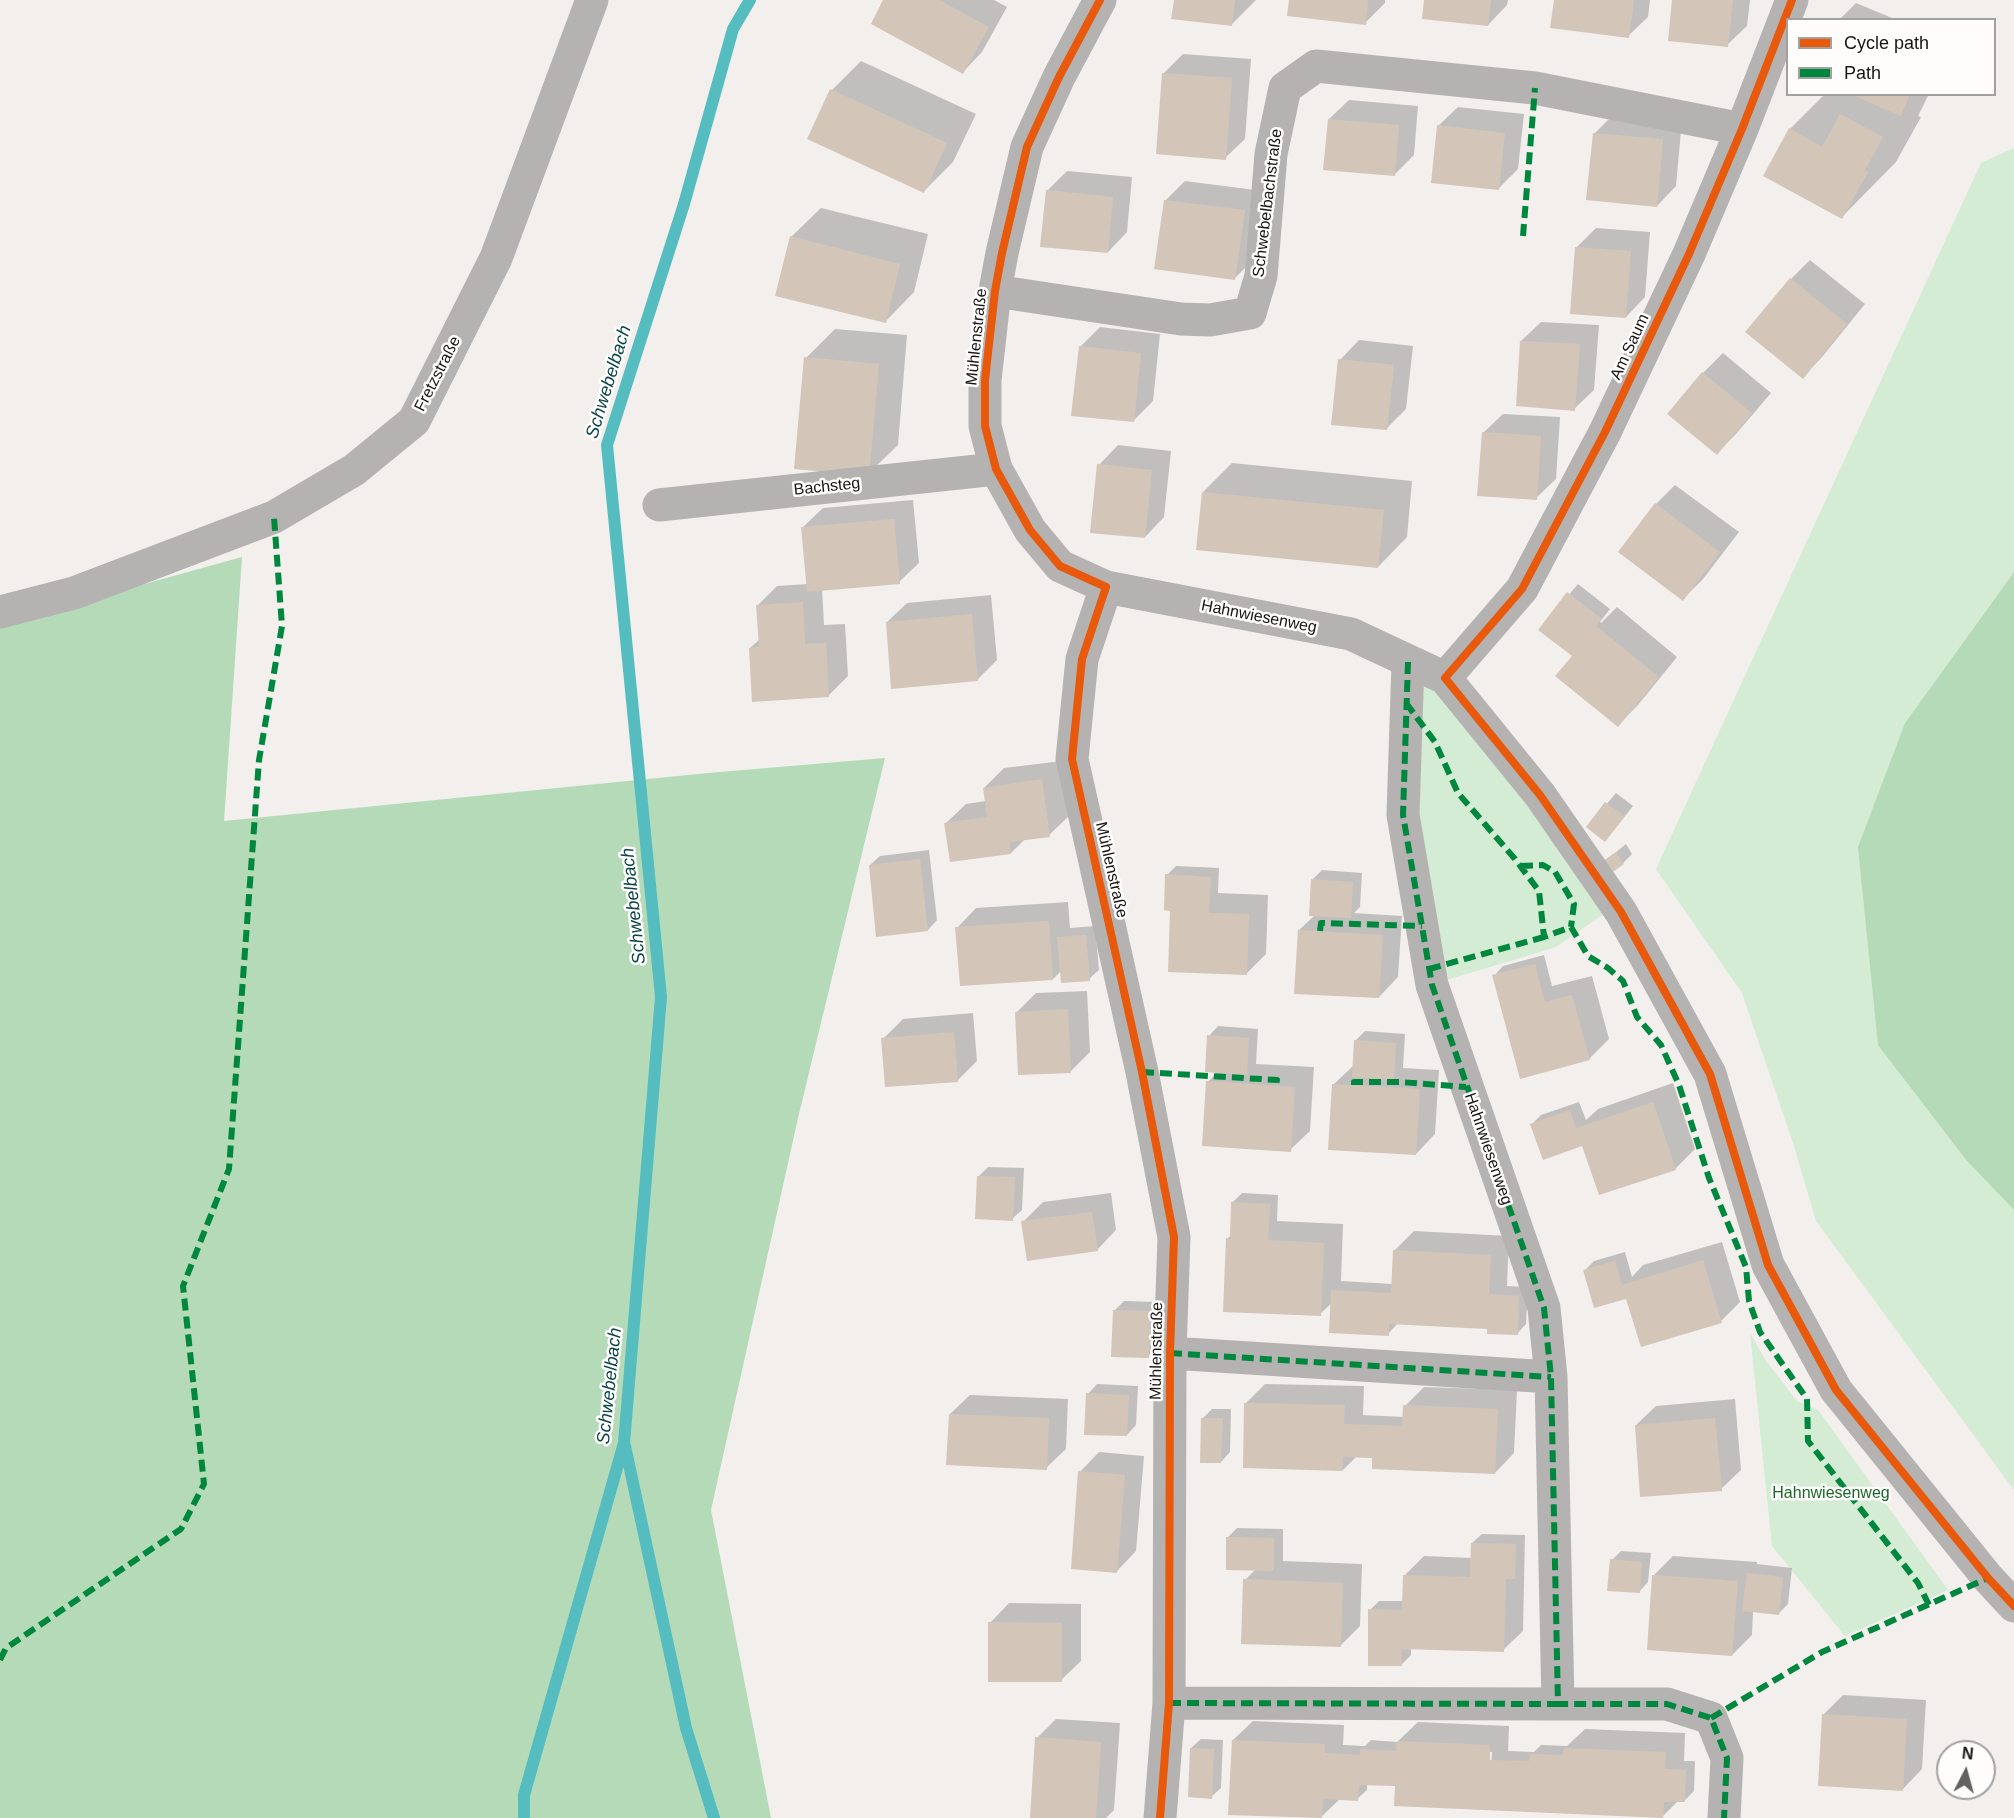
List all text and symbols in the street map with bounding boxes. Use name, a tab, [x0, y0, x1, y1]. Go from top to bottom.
legend	[1786, 18, 1996, 96]
text: Cycle path	[1844, 33, 1929, 53]
text: Path	[1844, 63, 1881, 83]
street label: Schwebelbachstraße	[1249, 128, 1287, 278]
street label: Mühlenstraße	[962, 287, 992, 387]
street label: Am Saum	[1606, 311, 1654, 383]
water label: Schwebelbach	[582, 323, 636, 441]
street label: Fretzstraße	[411, 333, 465, 415]
street label: Bachsteg	[793, 474, 861, 500]
street label: Hahnwiesenweg	[1200, 596, 1318, 638]
street label: Mühlenstraße	[1091, 820, 1131, 920]
water label: Schwebelbach	[617, 847, 651, 965]
street label: Hahnwiesenweg	[1460, 1090, 1516, 1208]
street label: Mühlenstraße	[1147, 1302, 1167, 1400]
water label: Schwebelbach	[593, 1327, 627, 1445]
park label: Hahnwiesenweg	[1772, 1484, 1890, 1504]
north arrow	[1936, 1740, 1996, 1800]
text: N	[1961, 1745, 1974, 1763]

